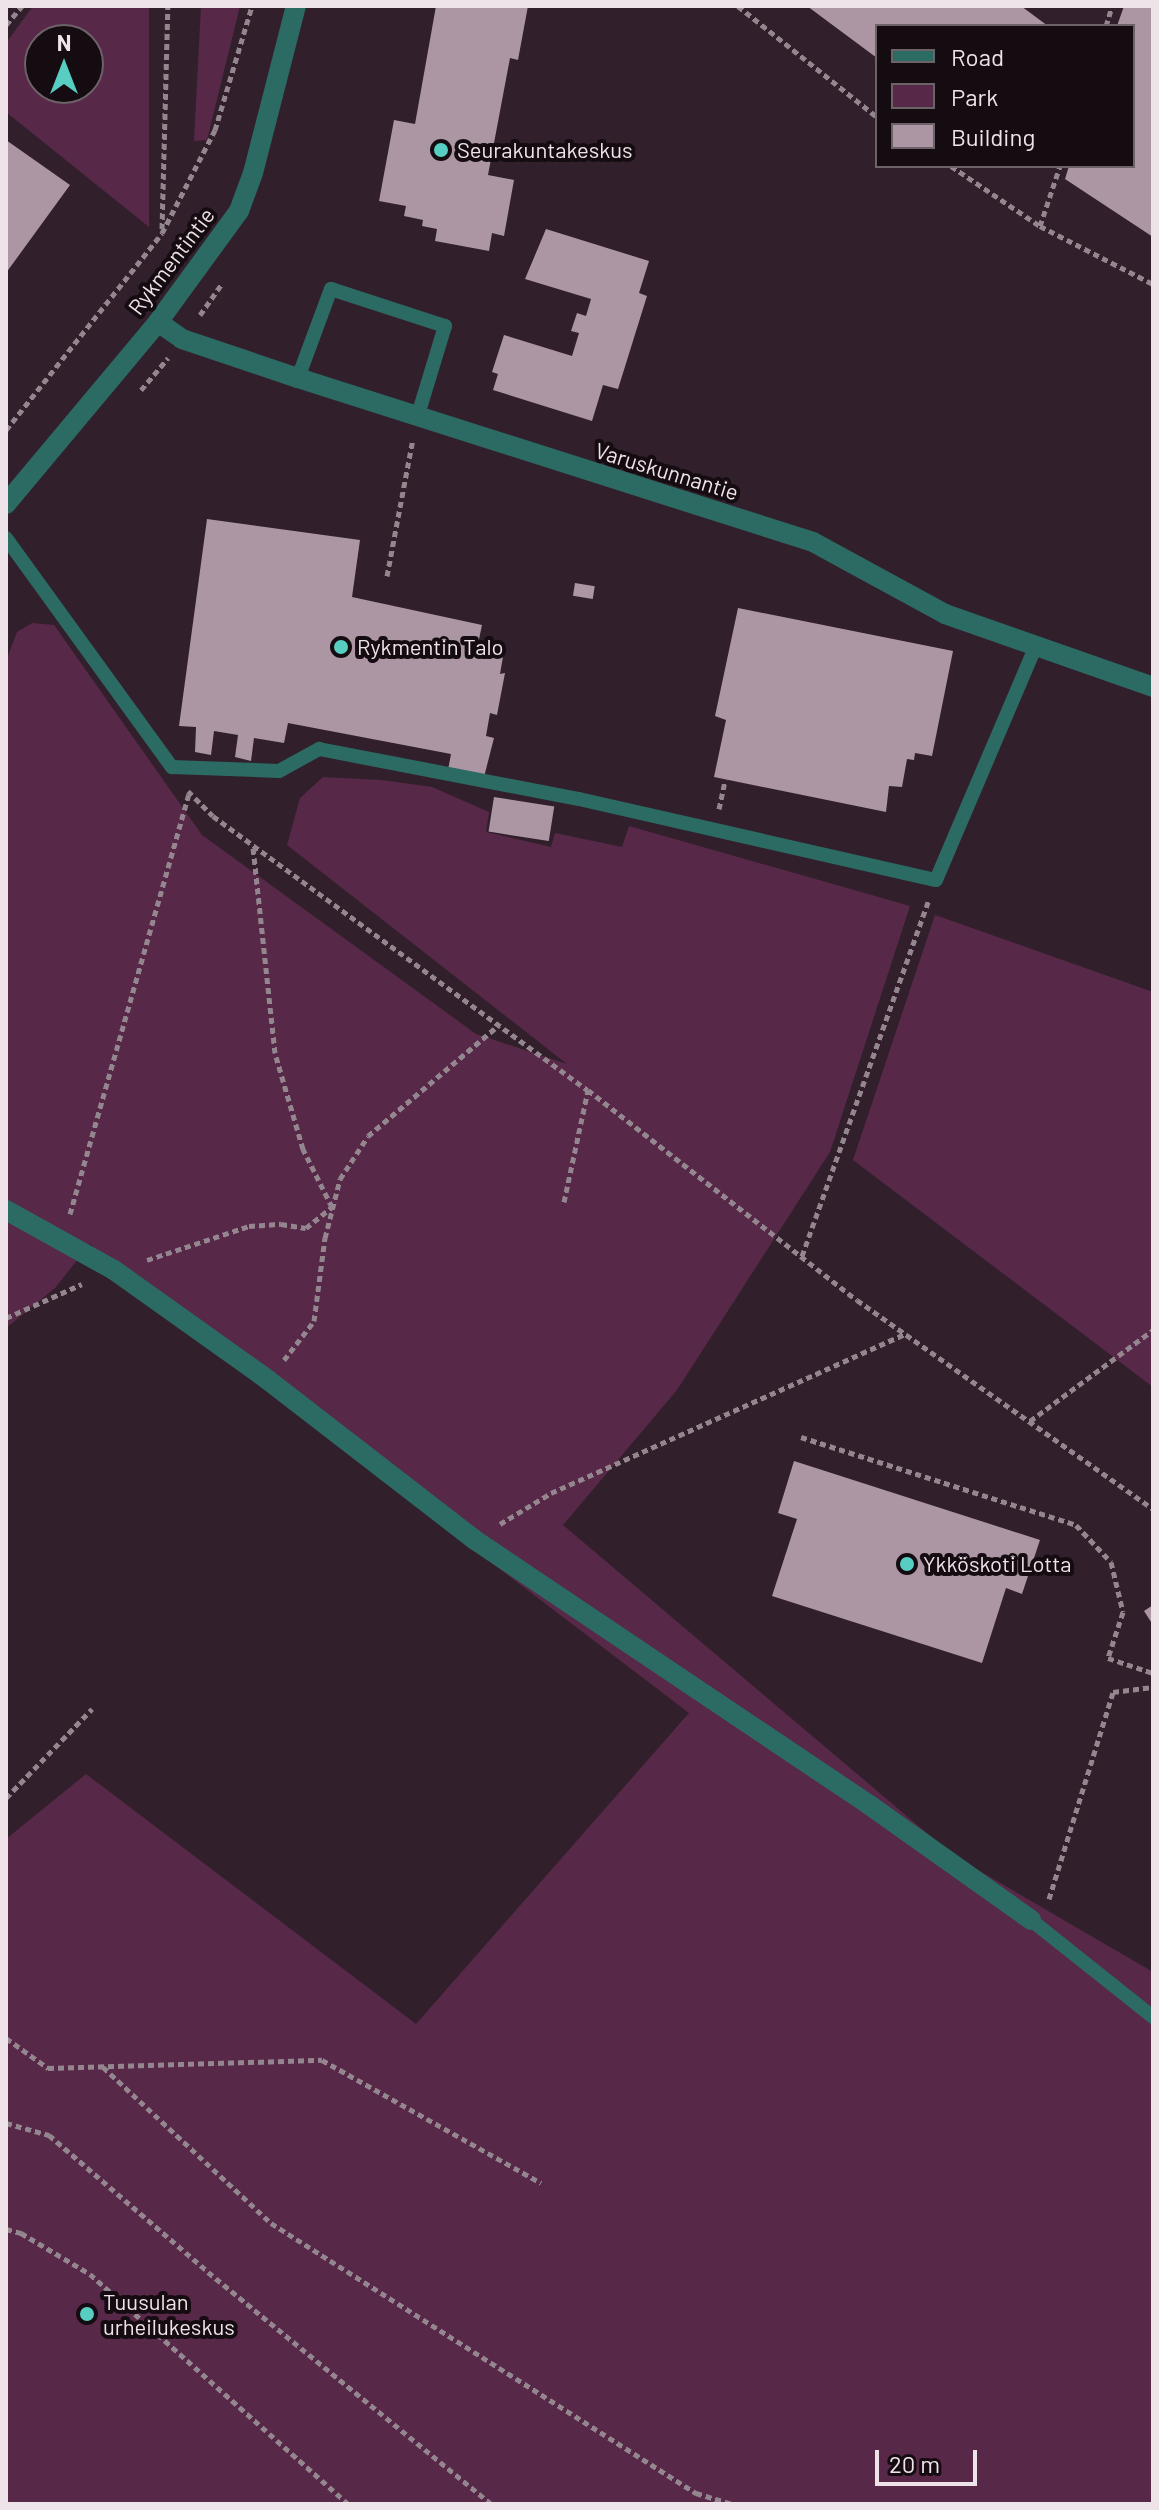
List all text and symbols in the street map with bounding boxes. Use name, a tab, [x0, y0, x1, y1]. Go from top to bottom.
north arrow	[24, 24, 104, 104]
legend	[875, 24, 1135, 168]
text: N	[57, 29, 71, 55]
text: Road	[951, 42, 1004, 71]
text: Park	[951, 82, 998, 111]
text: Building	[951, 122, 1035, 151]
place label: Seurakuntakeskus	[457, 137, 633, 163]
marker: Seurakuntakeskus	[432, 141, 450, 159]
street label: Rykmentintie	[122, 202, 220, 320]
street label: Varuskunnantie	[592, 437, 742, 505]
place label: Rykmentin Talo	[357, 634, 504, 660]
marker: Rykmentin Talo	[332, 638, 350, 656]
place label: Ykköskoti Lotta	[923, 1551, 1072, 1577]
marker: Ykköskoti Lotta	[898, 1555, 916, 1573]
place label: Tuusulan urheilukeskus	[103, 2288, 235, 2340]
marker: Tuusulan urheilukeskus	[78, 2305, 96, 2323]
scale bar	[879, 2434, 981, 2484]
text: 20 m	[889, 2449, 940, 2478]

